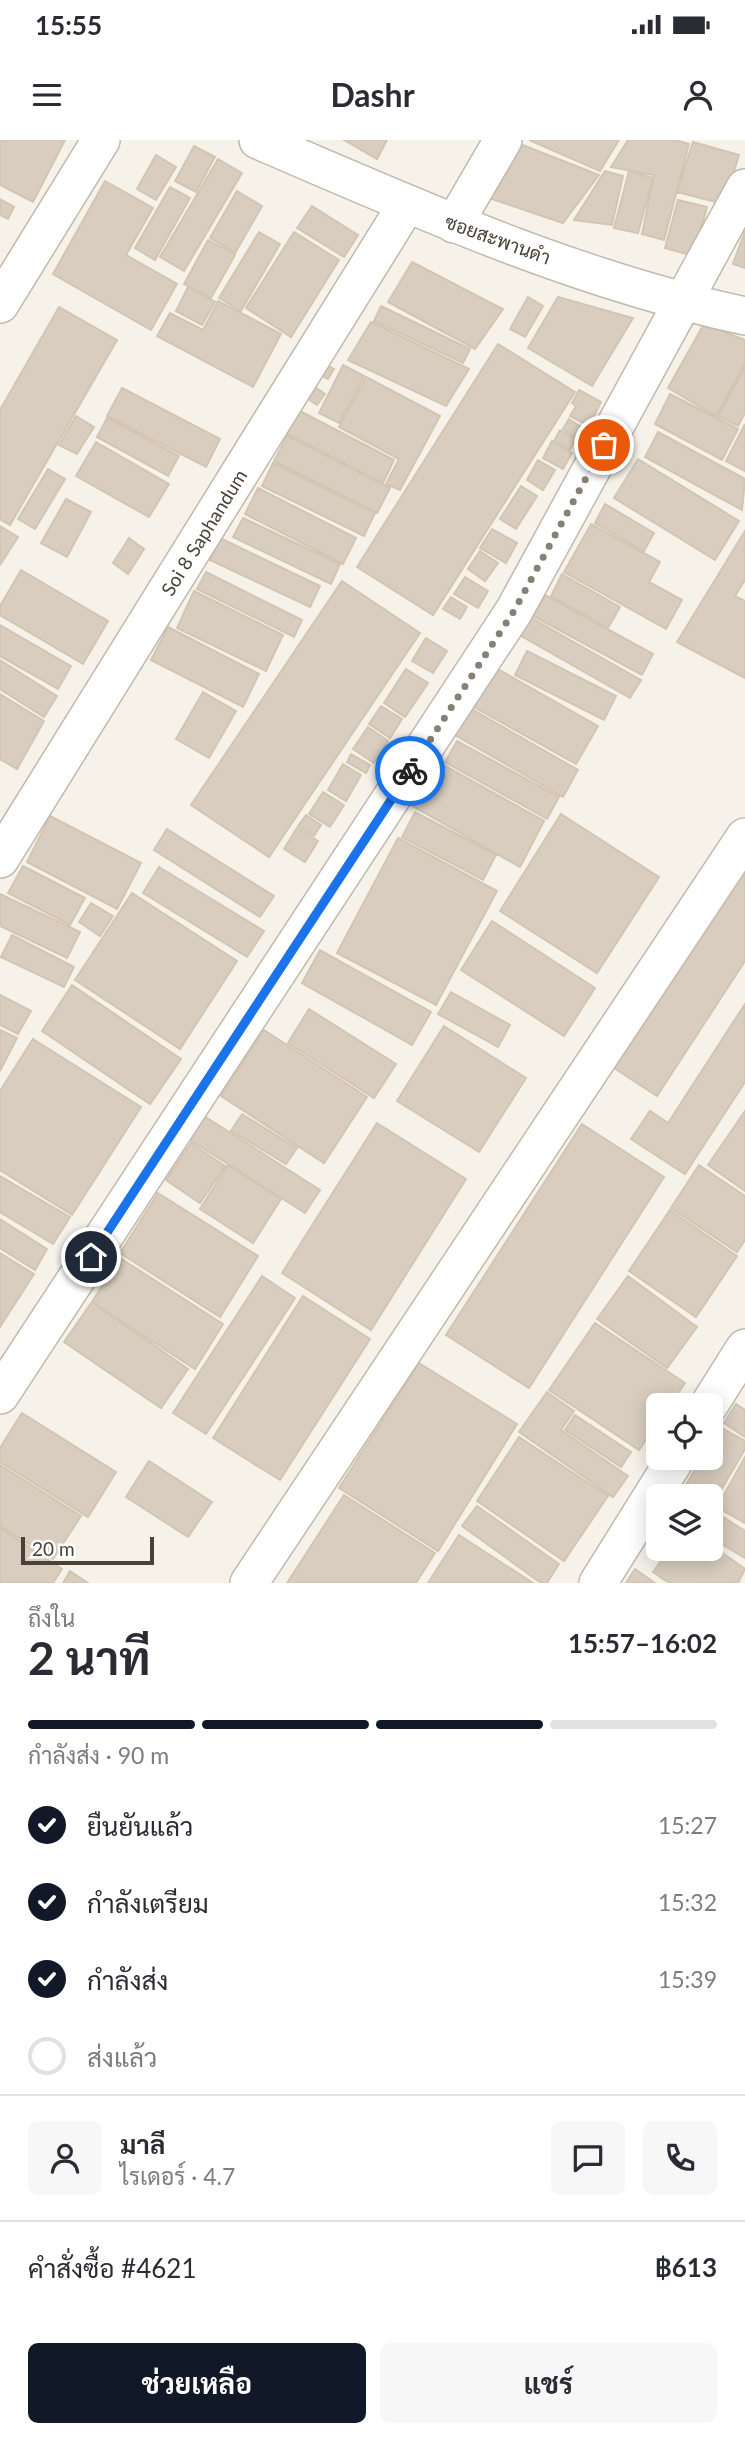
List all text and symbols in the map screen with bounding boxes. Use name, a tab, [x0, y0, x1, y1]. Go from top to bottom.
text: 15:55	[35, 9, 102, 41]
text: Dashr	[330, 75, 415, 114]
icon: menu	[28, 76, 66, 114]
icon: person	[679, 76, 717, 114]
street label: ซอยสะพานดำ	[442, 209, 554, 269]
pin	[574, 415, 634, 475]
icon: bag	[585, 426, 623, 464]
street label: Soi 8 Saphandum	[155, 465, 251, 599]
courier	[375, 736, 445, 806]
icon: bike	[391, 752, 429, 790]
pin	[61, 1227, 121, 1287]
icon: home	[72, 1238, 110, 1276]
map controls	[646, 1393, 723, 1561]
button: locate	[646, 1393, 723, 1470]
button: layers	[646, 1484, 723, 1561]
scale bar	[21, 1534, 154, 1566]
text: 20 m	[32, 1537, 75, 1560]
text: ถึงใน	[28, 1604, 75, 1632]
text: 15:57–16:02	[568, 1627, 717, 1659]
text: 2 นาที	[28, 1630, 150, 1685]
text: กำลังส่ง · 90 m	[28, 1741, 169, 1769]
icon: check	[28, 1806, 66, 1844]
text: ยืนยันแล้ว	[87, 1810, 193, 1842]
text: 15:27	[658, 1811, 717, 1839]
icon: check	[28, 1883, 66, 1921]
text: กำลังเตรียม	[87, 1887, 209, 1919]
text: 15:32	[658, 1888, 717, 1916]
icon: check	[28, 1960, 66, 1998]
text: กำลังส่ง	[87, 1964, 168, 1996]
text: 15:39	[658, 1965, 717, 1993]
text: ส่งแล้ว	[87, 2041, 157, 2073]
button: person	[28, 2121, 102, 2195]
button: chat	[551, 2121, 625, 2195]
button: phone	[643, 2121, 717, 2195]
text: มาลี	[120, 2128, 165, 2160]
text: ไรเดอร์ · 4.7	[120, 2162, 235, 2190]
text: ฿613	[654, 2251, 717, 2283]
text: คำสั่งซื้อ #4621	[28, 2252, 197, 2284]
button: ช่วยเหลือ	[28, 2343, 366, 2423]
button: แชร์	[380, 2343, 717, 2423]

